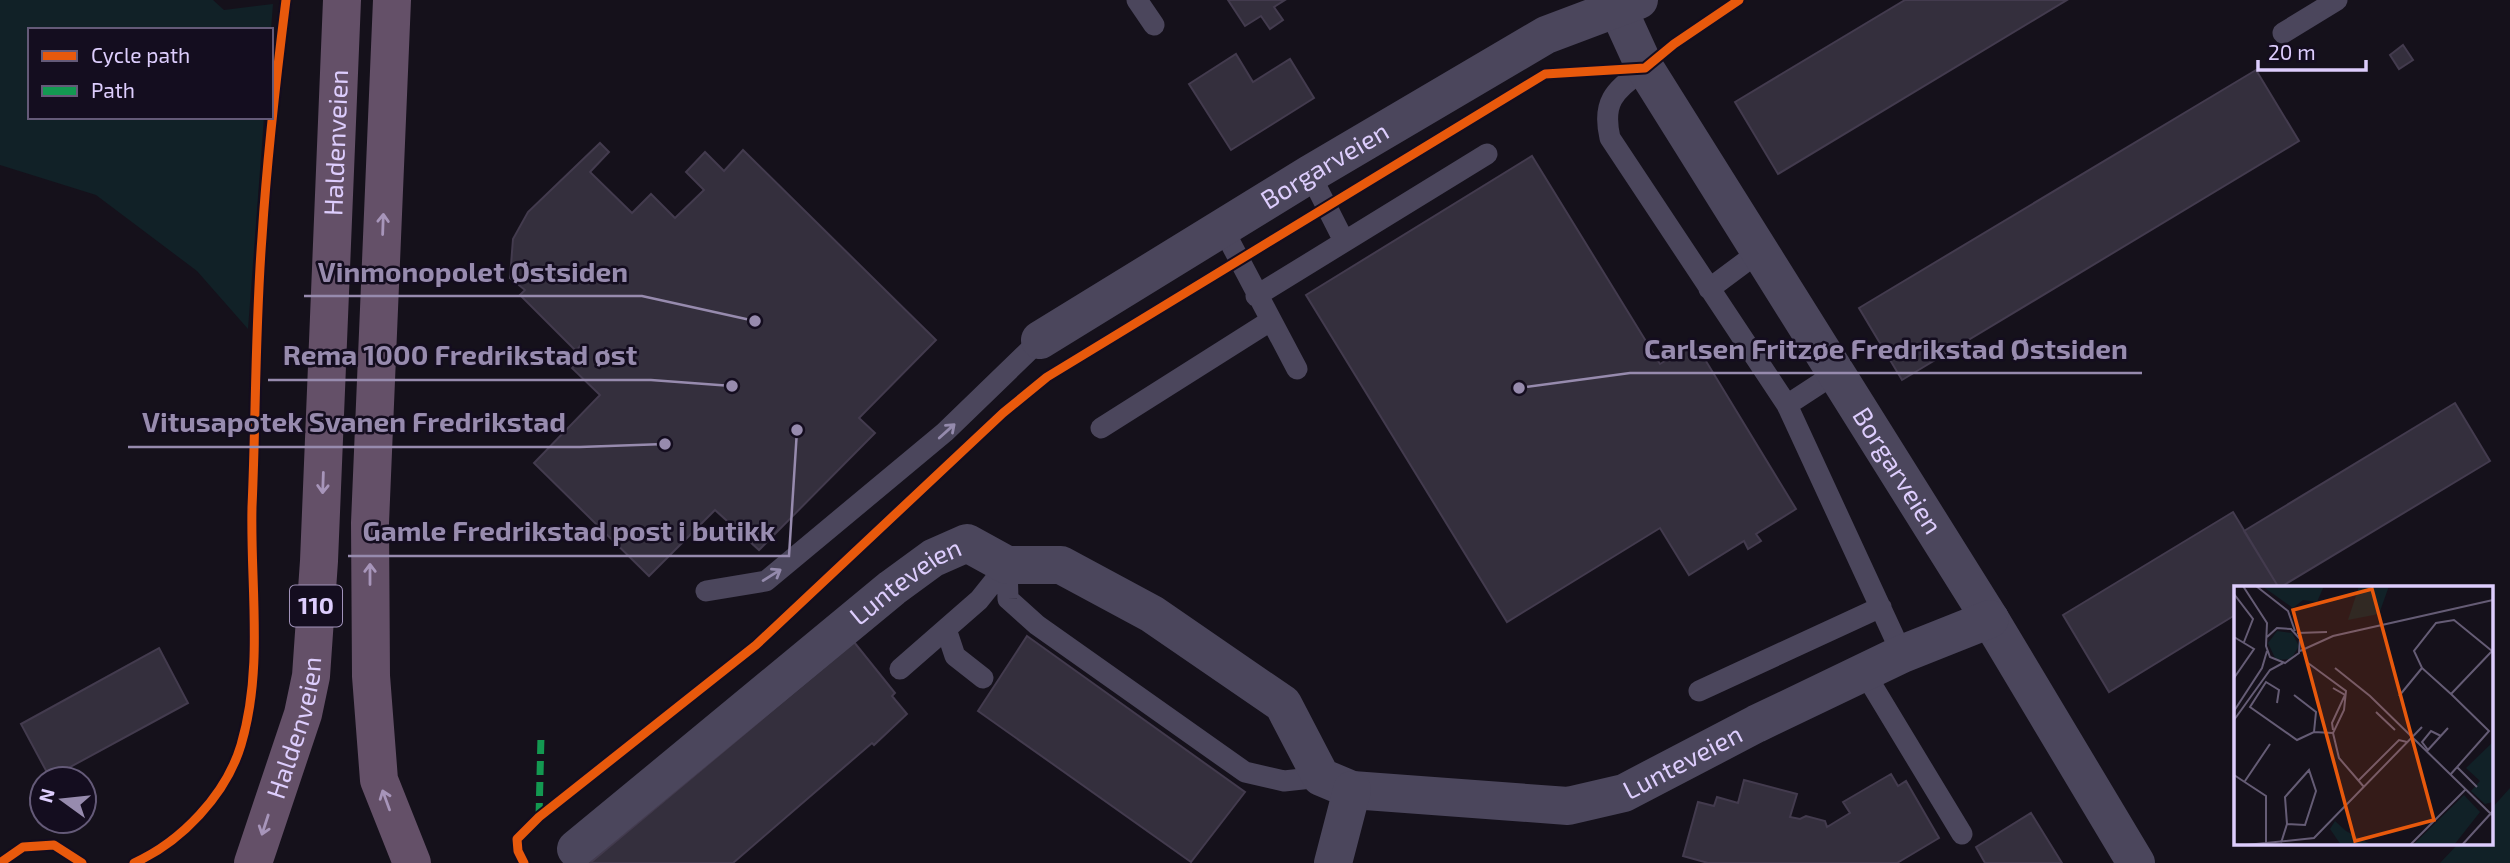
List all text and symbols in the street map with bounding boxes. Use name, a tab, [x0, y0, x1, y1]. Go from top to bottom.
legend	[28, 28, 273, 119]
scale bar	[2258, 28, 2366, 72]
text: 20 m	[2268, 39, 2316, 64]
text: Cycle path	[91, 42, 190, 67]
street label: Haldenveien	[316, 69, 353, 216]
text: Path	[91, 77, 135, 102]
street label: Borgarveien	[1255, 114, 1394, 215]
one-way arrow	[376, 213, 389, 236]
callout: Vinmonopolet Østsiden	[304, 247, 642, 296]
text: Vinmonopolet Østsiden	[318, 254, 628, 288]
callout: Carlsen Fritzøe Fredrikstad Østsiden	[1630, 324, 2142, 373]
callout: Rema 1000 Fredrikstad øst	[268, 331, 651, 380]
text: Carlsen Fritzøe Fredrikstad Østsiden	[1644, 331, 2128, 365]
text: Rema 1000 Fredrikstad øst	[283, 337, 637, 371]
callout: Vitusapotek Svanen Fredrikstad	[128, 398, 580, 447]
street label: Borgarveien	[1847, 401, 1950, 539]
text: Vitusapotek Svanen Fredrikstad	[142, 404, 566, 438]
one-way arrow	[937, 423, 955, 439]
one-way arrow	[316, 471, 329, 494]
callout: Gamle Fredrikstad post i butikk	[348, 507, 789, 556]
text: Gamle Fredrikstad post i butikk	[363, 513, 776, 547]
street label: Lunteveien	[843, 531, 966, 631]
one-way arrow	[363, 563, 377, 586]
one-way arrow	[761, 568, 781, 582]
road number: 110	[290, 586, 342, 626]
inset map	[2234, 586, 2492, 846]
street label: Haldenveien	[259, 656, 326, 802]
street label: Lunteveien	[1617, 717, 1747, 805]
north arrow	[28, 765, 98, 835]
text: N	[33, 786, 59, 805]
one-way arrow	[379, 789, 391, 811]
one-way arrow	[258, 814, 271, 836]

